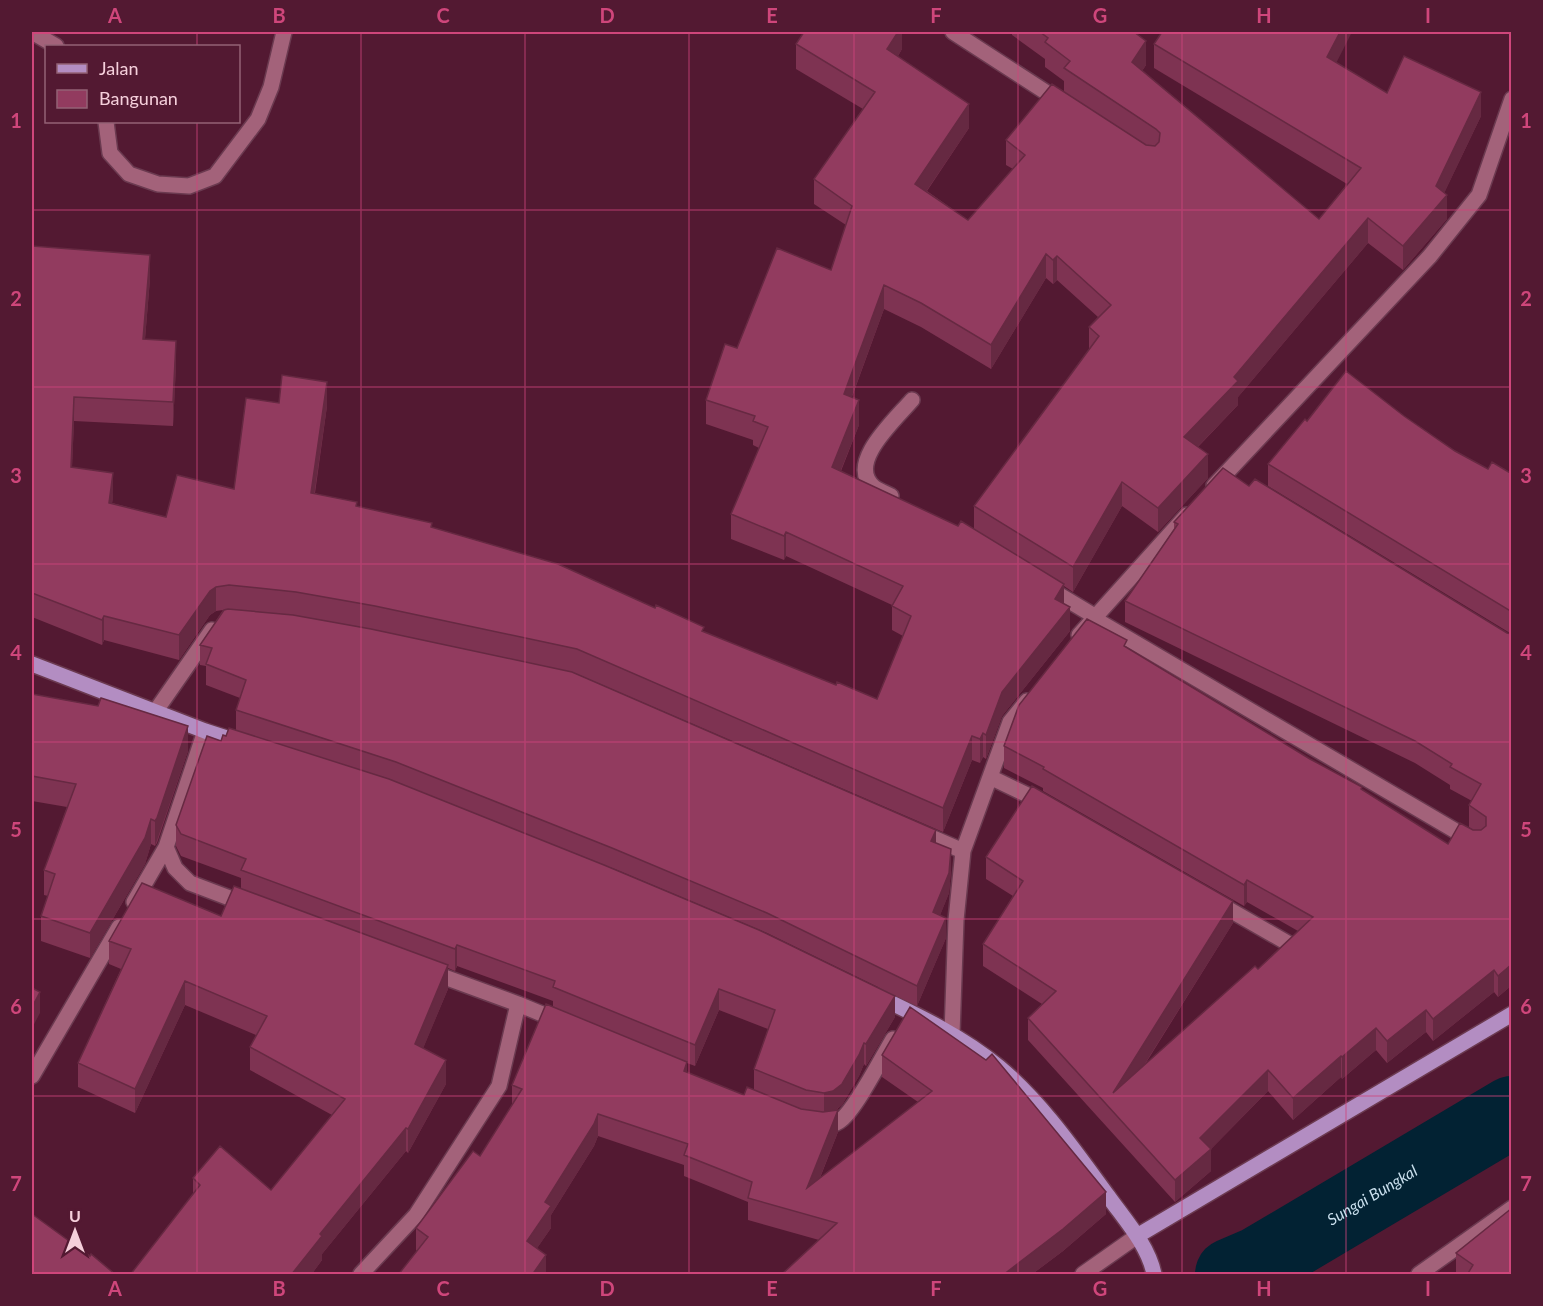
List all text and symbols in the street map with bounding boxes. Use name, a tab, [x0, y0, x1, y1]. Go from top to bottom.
text: A	[107, 3, 122, 27]
text: B	[272, 3, 286, 27]
text: C	[436, 3, 450, 27]
text: D	[599, 3, 615, 27]
text: E	[766, 3, 778, 27]
text: F	[930, 3, 942, 27]
text: G	[1093, 3, 1107, 27]
text: H	[1256, 3, 1272, 27]
text: I	[1425, 3, 1431, 27]
legend	[45, 45, 240, 123]
text: Jalan	[99, 57, 138, 79]
text: Bangunan	[99, 87, 178, 109]
text: 1	[10, 108, 22, 132]
text: 1	[1520, 108, 1532, 132]
text: 2	[10, 286, 22, 310]
text: 2	[1520, 286, 1532, 310]
text: 3	[10, 463, 22, 487]
text: 3	[1520, 463, 1532, 487]
text: 4	[10, 640, 22, 664]
text: 4	[1520, 640, 1532, 664]
text: 5	[10, 817, 22, 841]
text: 5	[1520, 817, 1532, 841]
text: 6	[10, 994, 22, 1018]
text: 6	[1520, 994, 1532, 1018]
water label: Sungai Bungkal	[1323, 1160, 1421, 1228]
text: 7	[10, 1171, 22, 1195]
text: 7	[1520, 1171, 1532, 1195]
north arrow	[45, 1201, 105, 1261]
text: U	[69, 1206, 81, 1225]
text: A	[107, 1276, 122, 1300]
text: B	[272, 1276, 286, 1300]
text: C	[436, 1276, 450, 1300]
text: D	[599, 1276, 615, 1300]
text: E	[766, 1276, 778, 1300]
text: F	[930, 1276, 942, 1300]
text: G	[1093, 1276, 1107, 1300]
text: H	[1256, 1276, 1272, 1300]
text: I	[1425, 1276, 1431, 1300]

